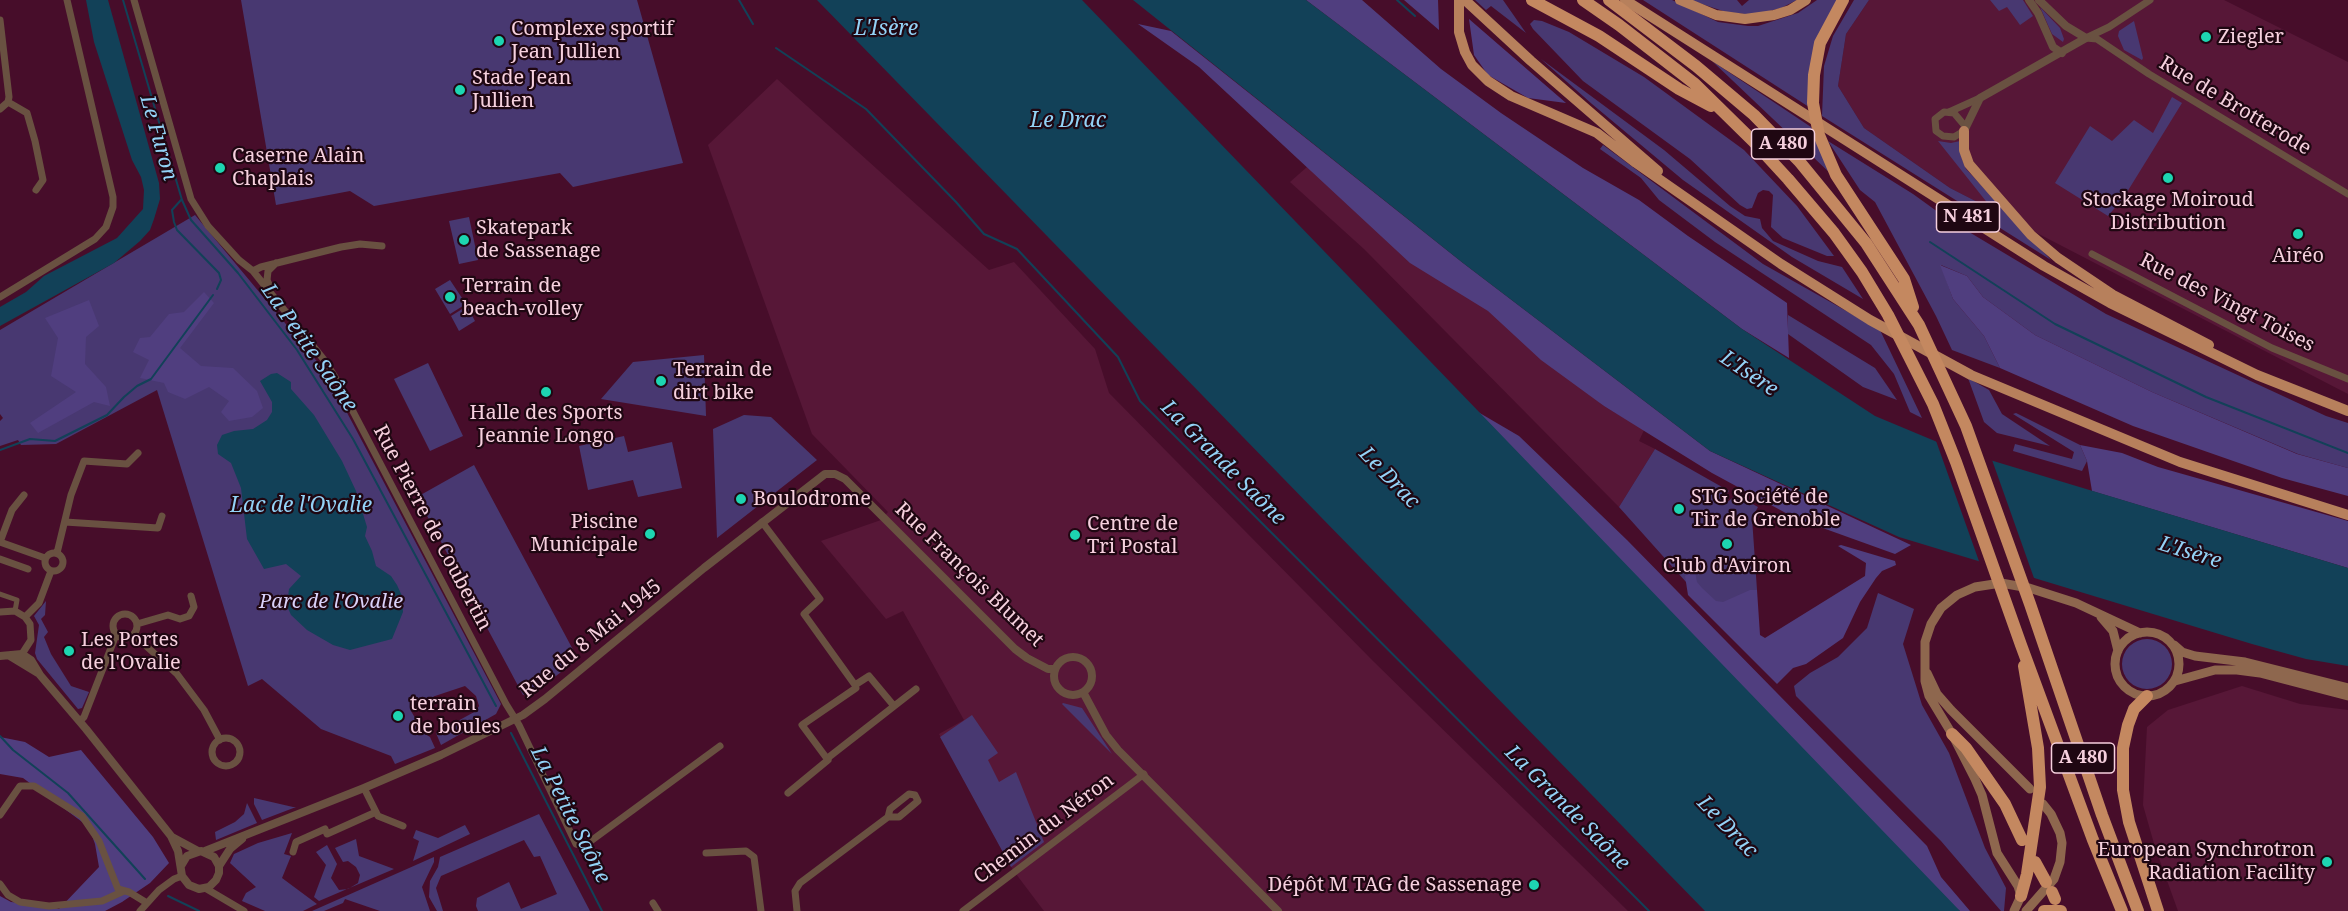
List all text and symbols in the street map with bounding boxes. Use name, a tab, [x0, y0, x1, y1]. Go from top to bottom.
water label: L'Isère	[854, 16, 918, 42]
place label: Complexe sportif Jean Jullien	[511, 17, 673, 64]
place label: Ziegler	[2218, 25, 2284, 49]
marker: Ziegler	[2199, 30, 2213, 44]
marker: Complexe sportif Jean Jullien	[492, 34, 506, 48]
street label: Rue de Brotterode	[2155, 51, 2315, 161]
place label: Stade Jean Jullien	[472, 66, 571, 113]
marker: Stade Jean Jullien	[453, 83, 467, 97]
water label: Le Furon	[134, 92, 182, 184]
water label: Le Drac	[1030, 108, 1106, 134]
road number: A 480	[1752, 129, 1814, 159]
place label: Caserne Alain Chaplais	[232, 144, 364, 191]
marker: Caserne Alain Chaplais	[213, 161, 227, 175]
marker: Stockage Moiroud Distribution	[2161, 171, 2175, 185]
place label: Stockage Moiroud Distribution	[2082, 188, 2254, 235]
road number: N 481	[1936, 202, 2000, 232]
place label: Skatepark de Sassenage	[476, 216, 601, 263]
marker: Airéo	[2291, 227, 2305, 241]
marker: Skatepark de Sassenage	[457, 233, 471, 247]
place label: Airéo	[2272, 244, 2324, 268]
street label: Rue des Vingt Toises	[2136, 249, 2318, 357]
place label: Terrain de beach-volley	[462, 274, 582, 321]
water label: La Petite Saône	[256, 279, 362, 417]
marker: Terrain de beach-volley	[443, 290, 457, 304]
water label: L'Isère	[1715, 346, 1783, 402]
place label: Terrain de dirt bike	[673, 358, 772, 405]
marker: Terrain de dirt bike	[654, 374, 668, 388]
marker: Halle des Sports Jeannie Longo	[539, 385, 553, 399]
water label: La Grande Saône	[1155, 395, 1291, 531]
place label: Halle des Sports Jeannie Longo	[470, 401, 622, 448]
street label: Rue Pierre de Coubertin	[368, 421, 496, 635]
water label: Le Drac	[1354, 442, 1424, 514]
place label: STG Société de Tir de Grenoble	[1691, 485, 1840, 532]
place label: Boulodrome	[753, 487, 871, 511]
marker: Boulodrome	[734, 492, 748, 506]
water label: Lac de l'Ovalie	[230, 493, 372, 519]
street label: Rue François Blumet	[890, 498, 1048, 652]
marker: STG Société de Tir de Grenoble	[1672, 502, 1686, 516]
place label: Piscine Municipale	[531, 510, 638, 557]
place label: Centre de Tri Postal	[1087, 512, 1178, 559]
marker: Piscine Municipale	[643, 527, 657, 541]
marker: Centre de Tri Postal	[1068, 528, 1082, 542]
water label: L'Isère	[2156, 532, 2224, 574]
marker: Club d'Aviron	[1720, 537, 1734, 551]
place label: Club d'Aviron	[1663, 554, 1791, 578]
street label: Rue du 8 Mai 1945	[516, 575, 666, 703]
park label: Parc de l'Ovalie	[259, 590, 403, 614]
place label: Les Portes de l'Ovalie	[81, 628, 181, 675]
marker: Les Portes de l'Ovalie	[62, 644, 76, 658]
place label: terrain de boules	[410, 692, 501, 739]
marker: terrain de boules	[391, 709, 405, 723]
water label: La Grande Saône	[1499, 740, 1635, 876]
water label: La Petite Saône	[525, 742, 615, 888]
road number: A 480	[2052, 743, 2114, 773]
street label: Chemin du Néron	[969, 769, 1119, 889]
water label: Le Drac	[1692, 791, 1762, 863]
place label: European Synchrotron Radiation Facility	[2097, 838, 2315, 885]
marker: European Synchrotron Radiation Facility	[2320, 855, 2334, 869]
place label: Dépôt M TAG de Sassenage	[1268, 873, 1522, 897]
marker: Dépôt M TAG de Sassenage	[1527, 878, 1541, 892]

